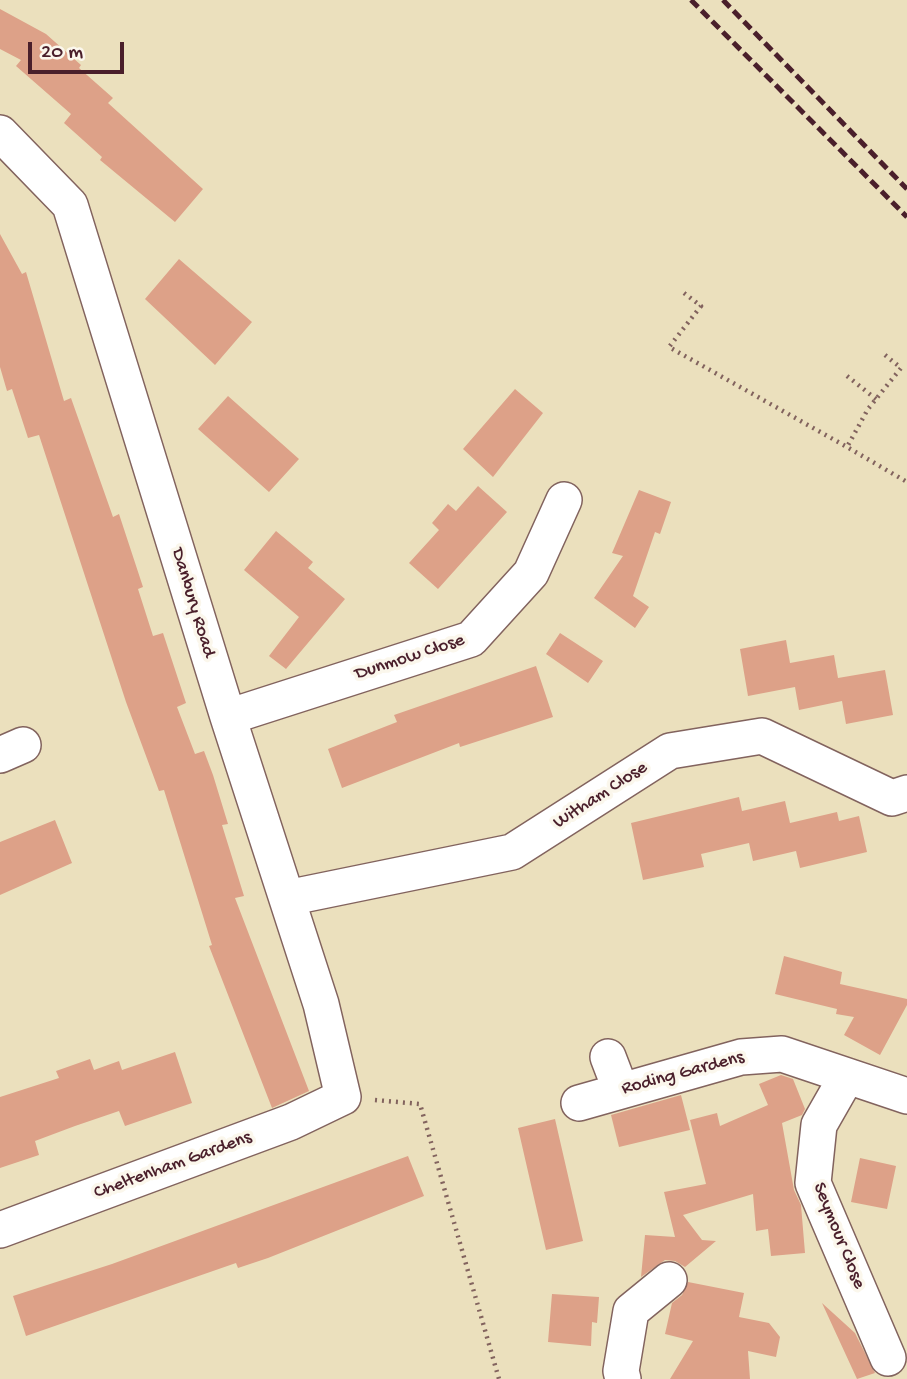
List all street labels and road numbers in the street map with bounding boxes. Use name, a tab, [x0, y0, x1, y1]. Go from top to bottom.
street label: Danbury Road	[165, 546, 219, 660]
street label: Dunmow Close	[352, 630, 468, 686]
street label: Witham Close	[550, 757, 652, 835]
street label: Roding Gardens	[619, 1047, 747, 1101]
street label: Cheltenham Gardens	[91, 1127, 255, 1205]
street label: Seymour Close	[806, 1180, 870, 1292]

